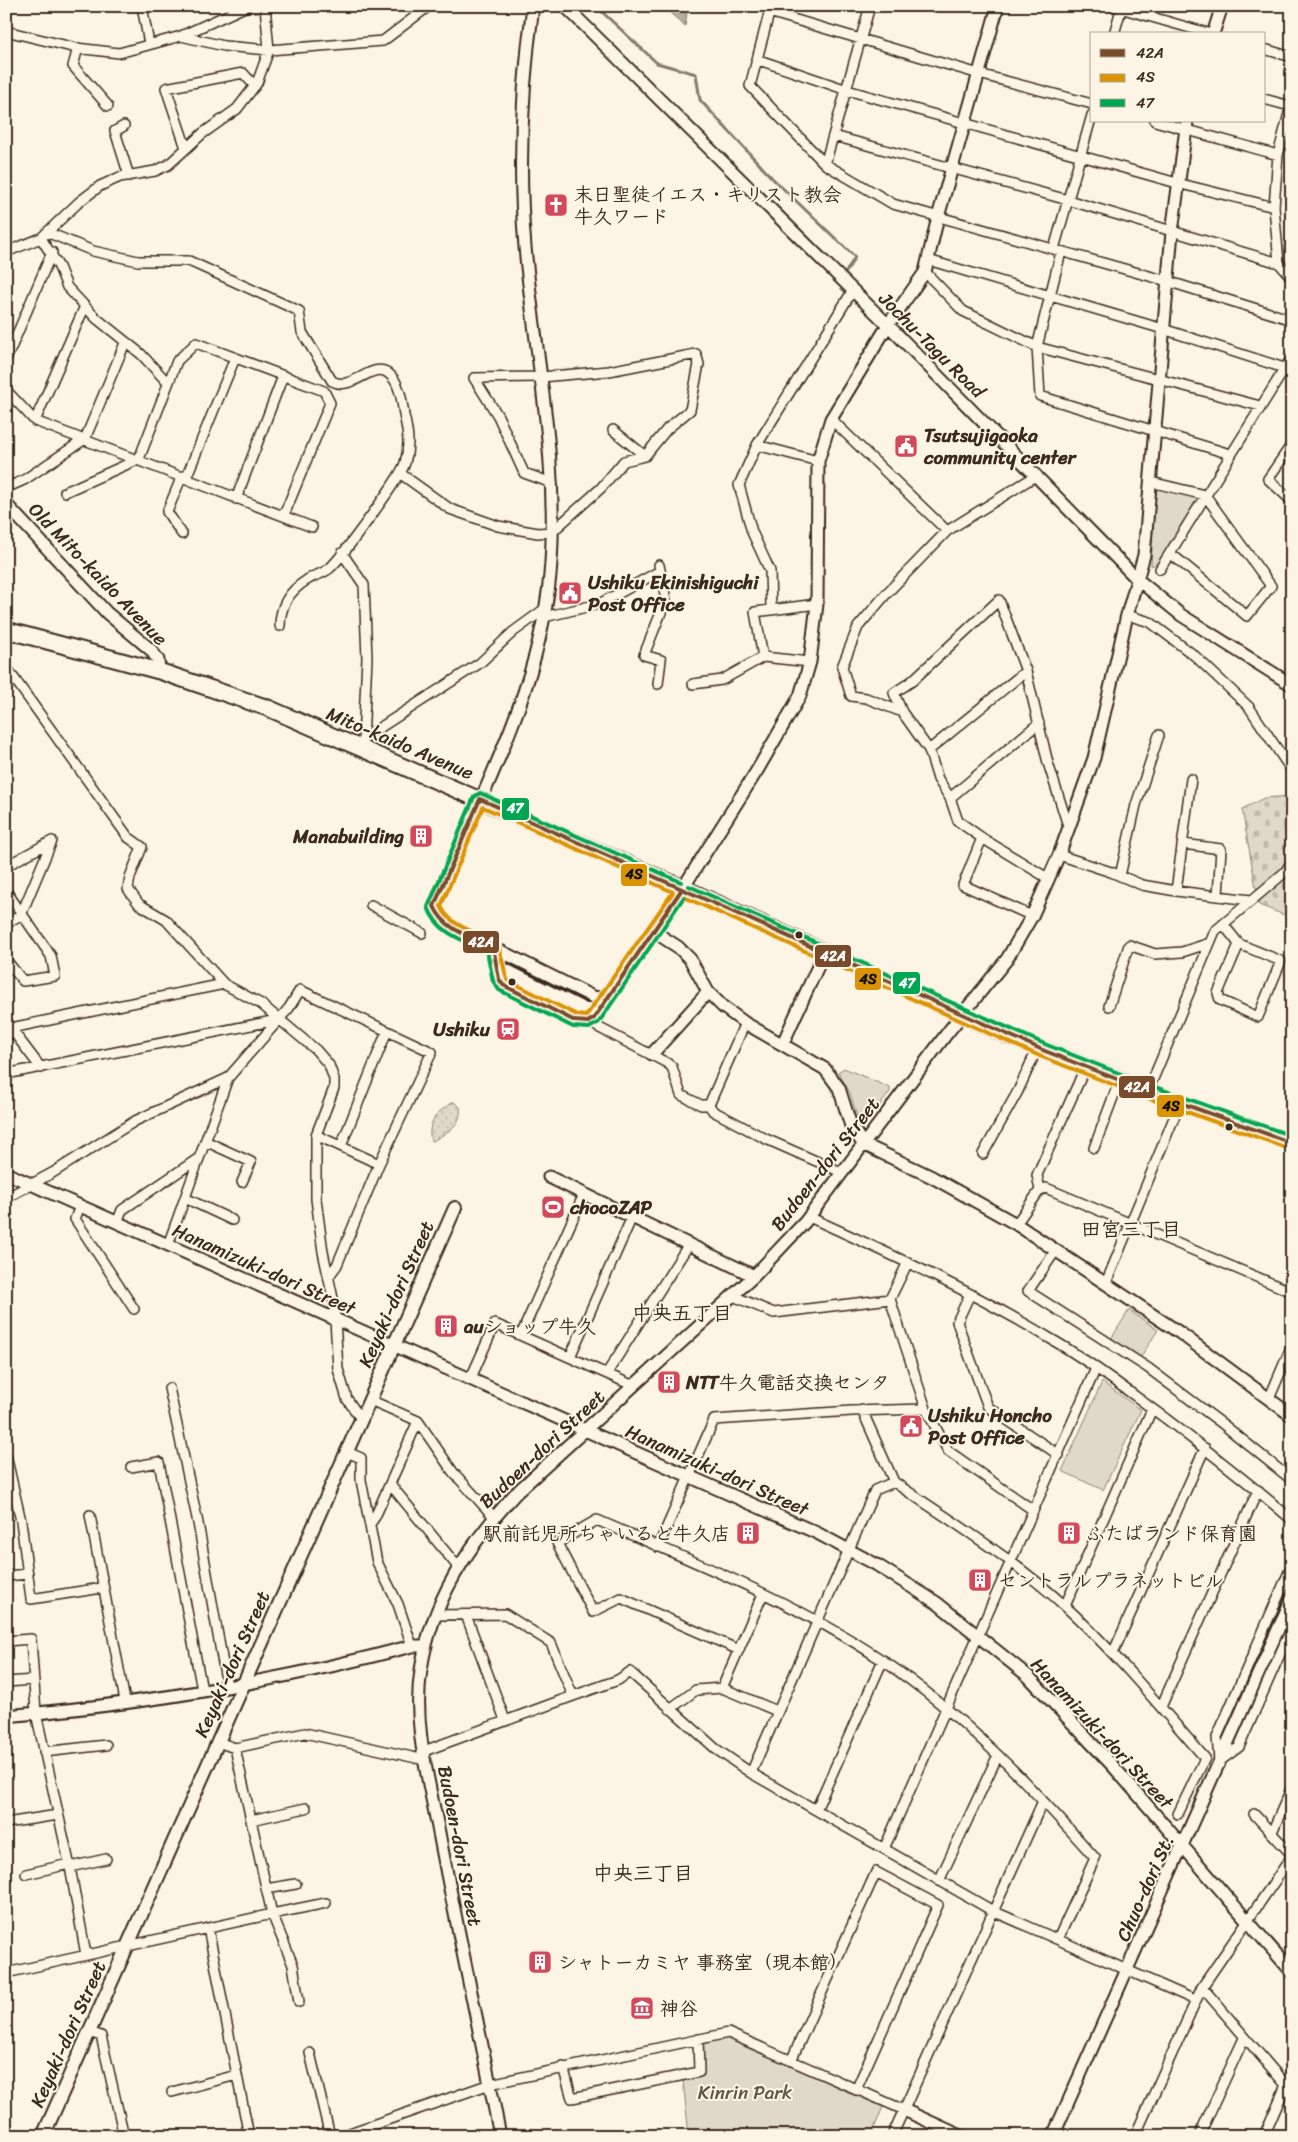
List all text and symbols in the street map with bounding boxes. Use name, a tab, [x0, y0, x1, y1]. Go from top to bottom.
legend	[1090, 32, 1266, 122]
text: 42A	[1136, 40, 1164, 66]
text: 4S	[1136, 64, 1155, 90]
text: 47	[1136, 90, 1155, 116]
place label: 末日聖徒イエス・キリスト教会 牛久ワード	[574, 178, 842, 233]
church icon: 末日聖徒イエス・キリスト教会 牛久ワード	[543, 192, 569, 218]
street label: Jochu-Tagu Road	[870, 283, 995, 408]
place label: Tsutsujigaoka community center	[923, 419, 1078, 474]
public building icon: Tsutsujigaoka community center	[893, 433, 919, 459]
street label: Old Mito-kaido Avenue	[20, 494, 176, 654]
place label: Ushiku Ekinishiguchi Post Office	[588, 566, 760, 621]
public building icon: Ushiku Ekinishiguchi Post Office	[557, 580, 583, 606]
street label: Mito-kaido Avenue	[321, 697, 479, 789]
text: 47	[506, 796, 524, 821]
line badge: 47	[501, 797, 530, 821]
place label: Manabuilding	[292, 820, 404, 853]
building icon: Manabuilding	[408, 823, 434, 849]
text: 4S	[624, 862, 643, 887]
line badge: 4S	[620, 863, 648, 887]
line badge: 42A	[462, 930, 500, 954]
text: 42A	[467, 930, 494, 955]
unlabelled marker	[794, 930, 804, 940]
line badge: 42A	[814, 944, 852, 968]
text: 42A	[819, 944, 846, 969]
line badge: 4S	[854, 967, 882, 991]
text: 4S	[858, 967, 877, 992]
line badge: 47	[892, 971, 921, 995]
text: 47	[898, 971, 916, 996]
unlabelled marker	[507, 977, 517, 987]
place label: Ushiku	[433, 1013, 491, 1046]
station icon: Ushiku	[495, 1016, 521, 1042]
line badge: 42A	[1118, 1075, 1156, 1099]
text: 42A	[1123, 1075, 1150, 1100]
street label: Budoen-dori Street	[762, 1090, 888, 1238]
line badge: 4S	[1156, 1094, 1185, 1118]
text: 4S	[1161, 1094, 1180, 1119]
unlabelled marker	[1224, 1122, 1234, 1132]
place label: chocoZAP	[569, 1191, 653, 1224]
sports icon: chocoZAP	[540, 1194, 566, 1220]
district label: 田宮三丁目	[1081, 1212, 1181, 1247]
street label: Hanamizuki-dori Street	[167, 1214, 362, 1325]
street label: Keyaki-dori Street	[349, 1215, 443, 1373]
district label: 中央五丁目	[632, 1296, 732, 1331]
place label: auショップ牛久	[463, 1310, 596, 1343]
building icon: auショップ牛久	[433, 1313, 459, 1339]
place label: NTT牛久電話交換センタ	[685, 1366, 890, 1399]
building icon: NTT牛久電話交換センタ	[656, 1369, 682, 1395]
street label: Budoen-dori Street	[471, 1381, 613, 1517]
place label: Ushiku Honcho Post Office	[928, 1399, 1052, 1454]
public building icon: Ushiku Honcho Post Office	[898, 1413, 924, 1439]
street label: Hanamizuki-dori Street	[620, 1415, 815, 1526]
place label: 駅前託児所ちゃいるど牛久店	[483, 1517, 730, 1550]
place label: ふたばランド保育園	[1086, 1517, 1257, 1550]
building icon: 駅前託児所ちゃいるど牛久店	[735, 1520, 761, 1546]
building icon: ふたばランド保育園	[1056, 1520, 1082, 1546]
place label: セントラルプラネットビル	[998, 1564, 1224, 1597]
building icon: セントラルプラネットビル	[967, 1567, 993, 1593]
street label: Keyaki-dori Street	[185, 1585, 279, 1743]
street label: Hanamizuki-dori Street	[1022, 1649, 1182, 1818]
street label: Budoen-dori Street	[428, 1763, 492, 1929]
street label: Chuo-dori St.	[1107, 1829, 1183, 1947]
district label: 中央三丁目	[593, 1856, 693, 1891]
place label: シャトーカミヤ 事務室（現本館）	[558, 1946, 848, 1979]
building icon: シャトーカミヤ 事務室（現本館）	[527, 1949, 553, 1975]
street label: Keyaki-dori Street	[21, 1955, 115, 2113]
place label: 神谷	[660, 1992, 698, 2025]
museum icon: 神谷	[629, 1995, 655, 2021]
park label: Kinrin Park	[698, 2076, 792, 2109]

